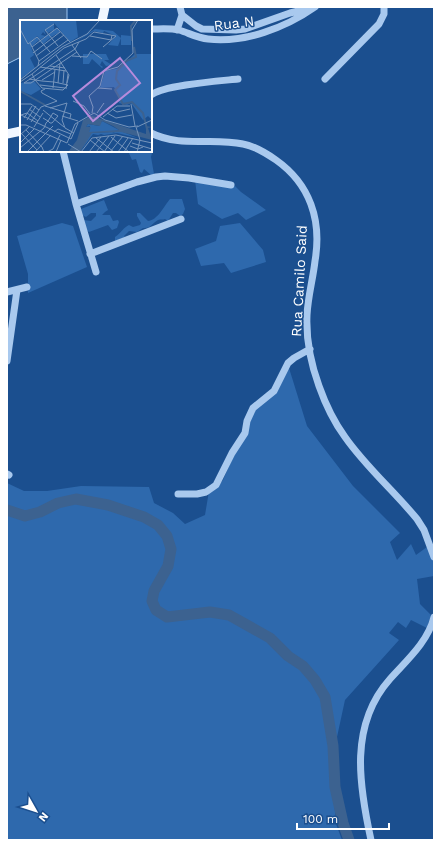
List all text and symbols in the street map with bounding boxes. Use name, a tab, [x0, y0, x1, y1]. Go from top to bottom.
street label: Rua N	[213, 13, 255, 33]
inset map	[20, 20, 152, 152]
street label: Rua Camilo Said	[288, 225, 310, 337]
north arrow	[16, 791, 56, 831]
scale bar	[297, 805, 389, 831]
text: N	[36, 810, 51, 824]
text: 100 m	[303, 812, 338, 826]

